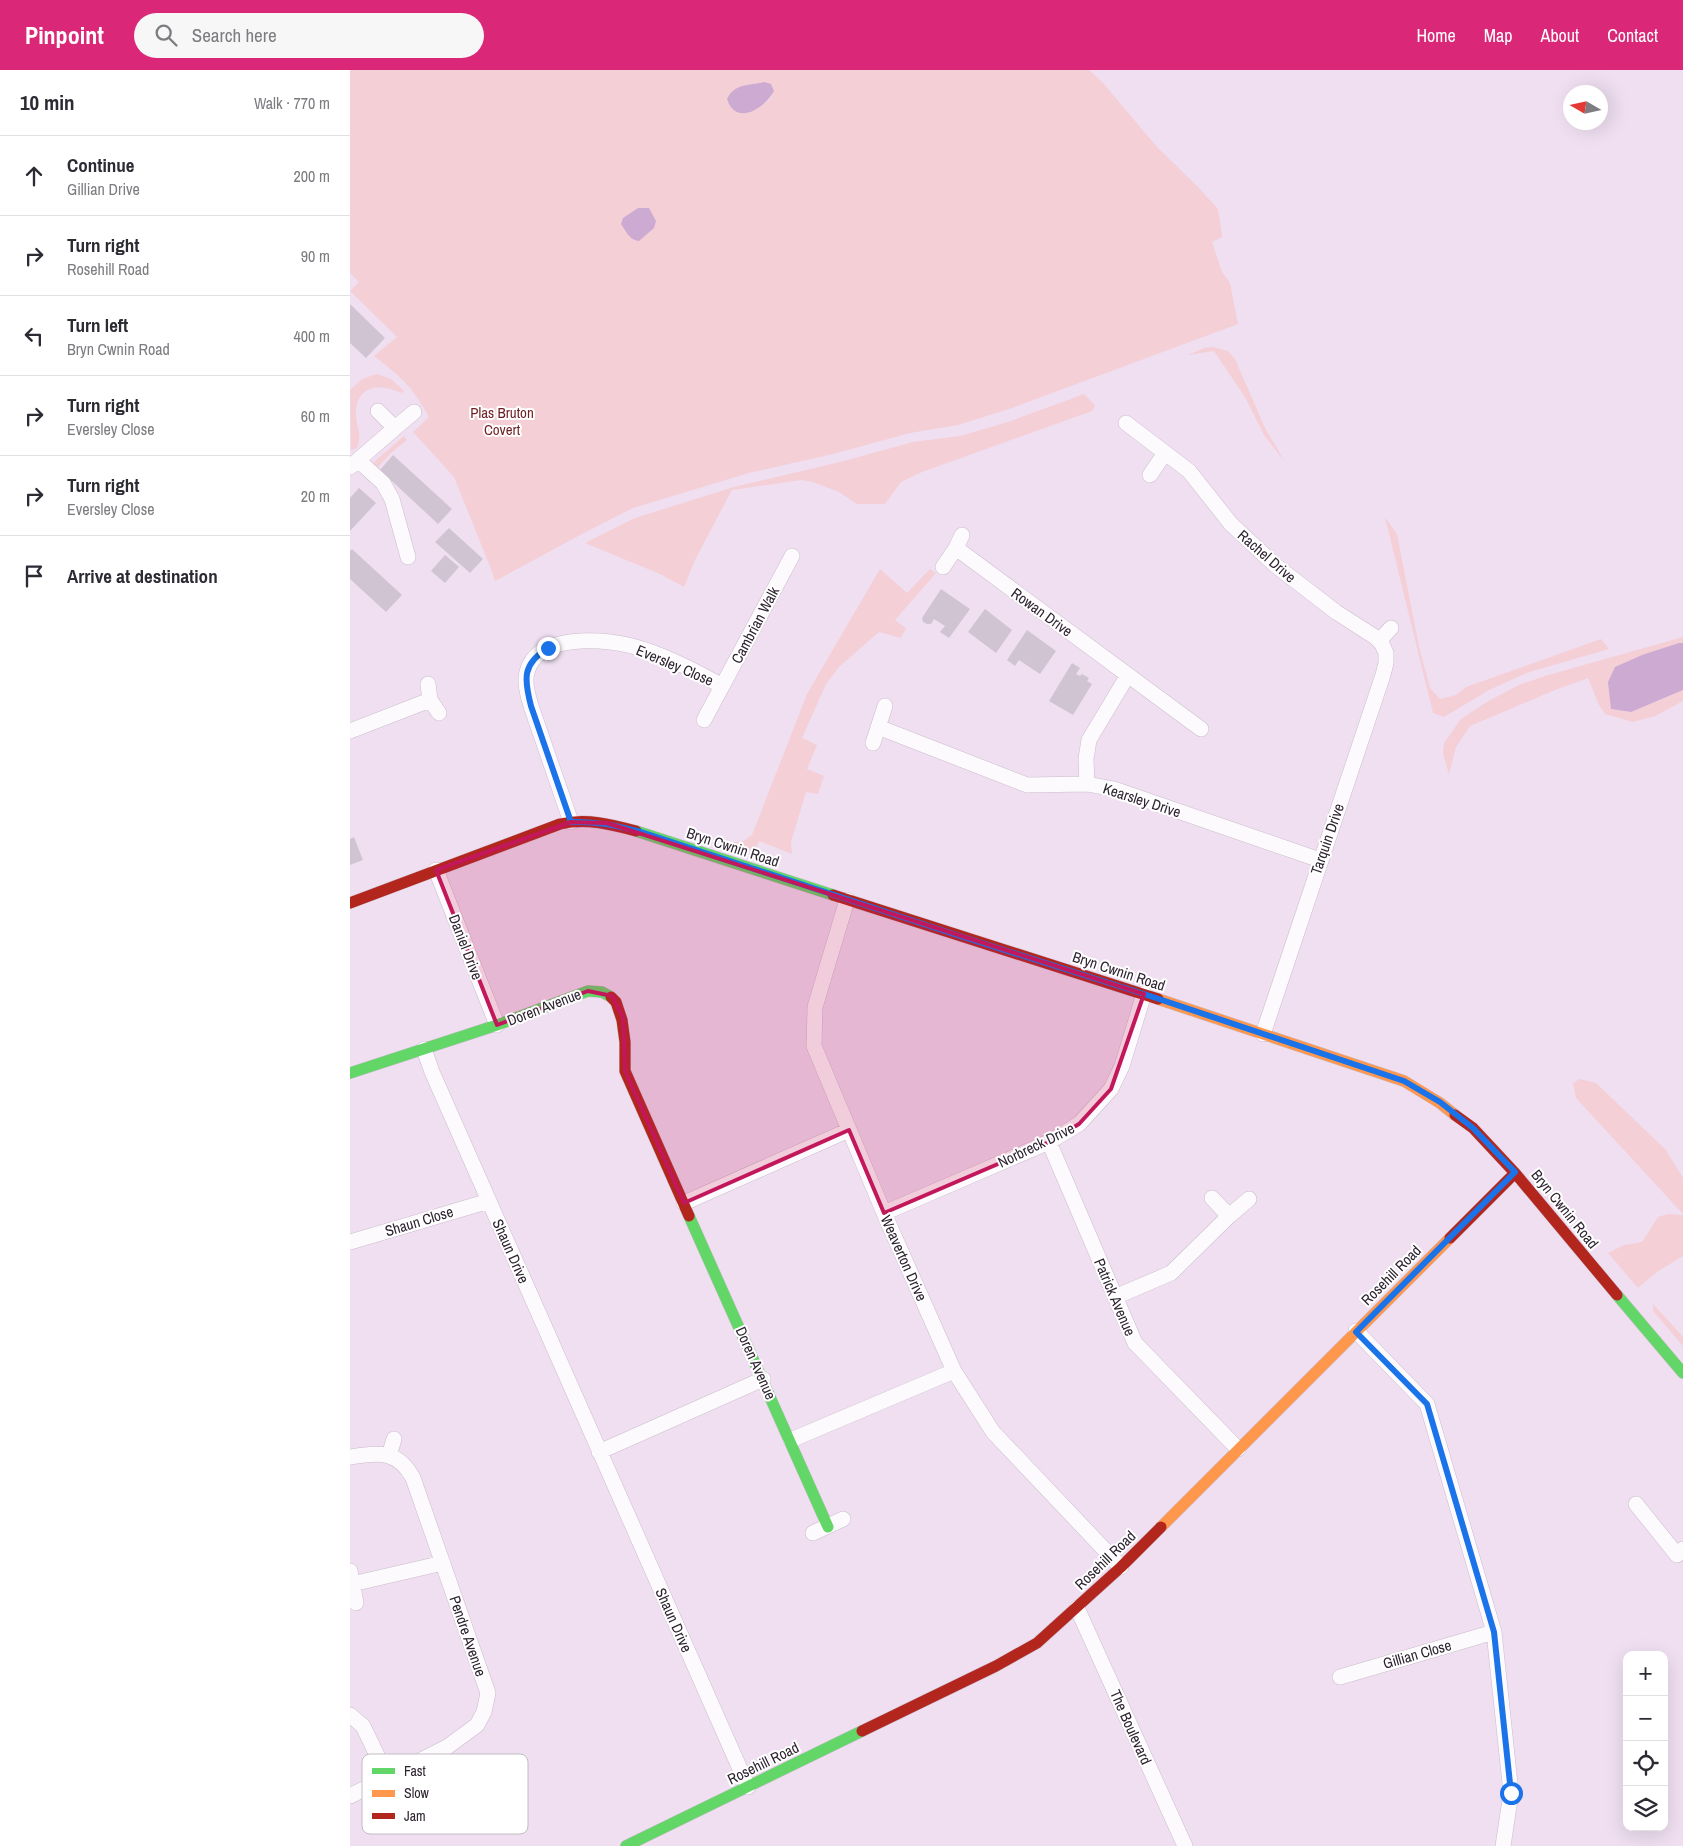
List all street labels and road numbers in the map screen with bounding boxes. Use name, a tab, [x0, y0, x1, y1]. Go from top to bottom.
street label: Rachel Drive	[1233, 525, 1301, 587]
street label: Cambrian Walk	[726, 582, 784, 667]
street label: Rowan Drive	[1007, 583, 1077, 641]
street label: Eversley Close	[633, 639, 717, 691]
street label: Kearsley Drive	[1100, 778, 1184, 822]
street label: Tarquin Drive	[1305, 800, 1349, 877]
street label: Bryn Cwnin Road	[684, 822, 782, 872]
street label: Daniel Drive	[444, 911, 488, 983]
street label: Bryn Cwnin Road	[1070, 946, 1168, 996]
street label: Doren Avenue	[504, 983, 584, 1031]
street label: Norbreck Drive	[994, 1117, 1078, 1173]
street label: Bryn Cwnin Road	[1527, 1165, 1603, 1253]
street label: Shaun Close	[382, 1201, 456, 1241]
street label: Weaverton Drive	[876, 1212, 932, 1304]
street label: Shaun Drive	[488, 1215, 535, 1287]
street label: Rosehill Road	[1356, 1240, 1426, 1310]
street label: Patrick Avenue	[1089, 1255, 1141, 1339]
street label: Doren Avenue	[731, 1323, 781, 1403]
street label: Rosehill Road	[1070, 1526, 1140, 1594]
street label: Shaun Drive	[651, 1584, 698, 1656]
street label: Pendre Avenue	[444, 1593, 492, 1679]
street label: Gillian Close	[1380, 1634, 1454, 1674]
street label: The Boulevard	[1105, 1686, 1157, 1768]
street label: Rosehill Road	[724, 1737, 802, 1789]

